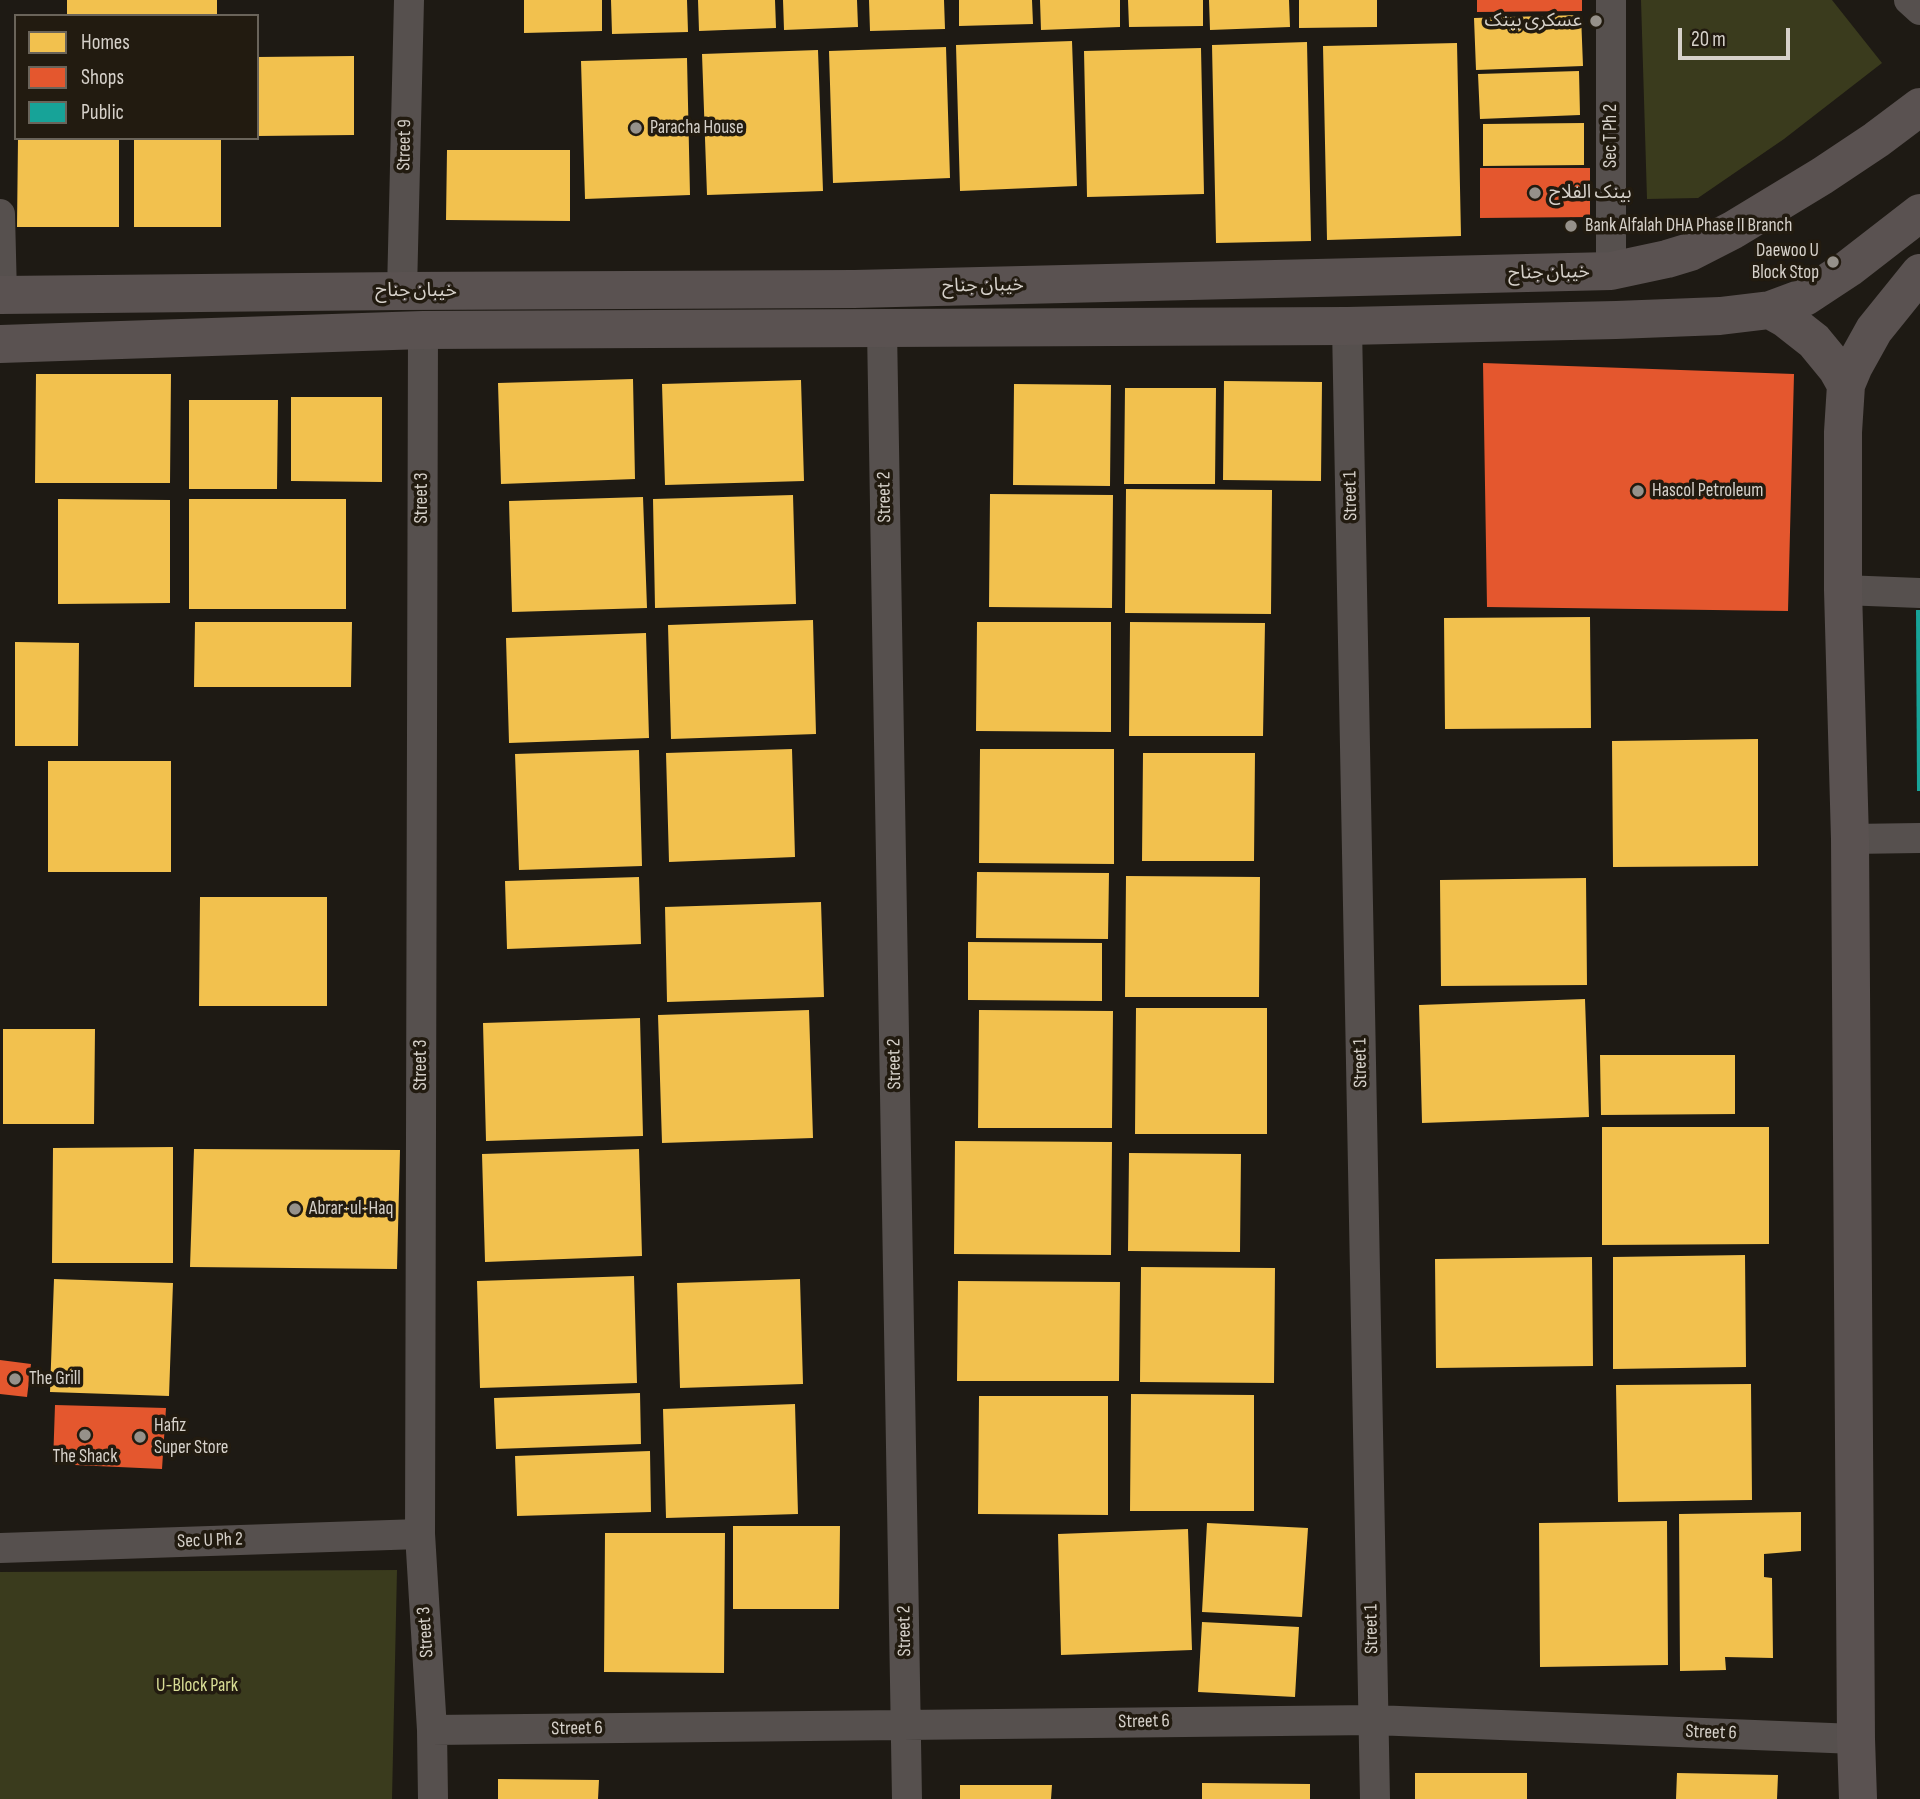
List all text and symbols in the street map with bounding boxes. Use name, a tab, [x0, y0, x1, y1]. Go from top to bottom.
place label: عسکری بینک	[1484, 10, 1582, 32]
marker: عسکری بینک	[1588, 13, 1604, 29]
legend	[14, 14, 259, 140]
scale bar	[1682, 14, 1794, 58]
text: 20 m	[1691, 27, 1726, 52]
text: Homes	[81, 30, 130, 55]
text: Shops	[81, 65, 124, 90]
text: Public	[81, 100, 124, 125]
street label: Sec T Ph 2	[1600, 104, 1622, 168]
place label: Paracha House	[650, 117, 744, 139]
street label: Street 9	[393, 119, 417, 171]
marker: Paracha House	[628, 120, 644, 136]
place label: بینک الفلاح	[1549, 182, 1632, 204]
marker: بینک الفلاح	[1527, 185, 1543, 201]
place label: Bank Alfalah DHA Phase II Branch	[1585, 215, 1792, 237]
marker: Bank Alfalah DHA Phase II Branch	[1563, 218, 1579, 234]
place label: Daewoo U Block Stop	[1752, 240, 1819, 284]
marker: Daewoo U Block Stop	[1825, 254, 1841, 270]
street label: خیبان جناح	[1508, 261, 1590, 285]
street label: خیبان جناح	[942, 274, 1024, 298]
street label: خیبان جناح	[375, 280, 457, 302]
street label: Street 2	[873, 471, 897, 523]
street label: Street 1	[1339, 471, 1363, 521]
street label: Street 3	[411, 472, 433, 524]
place label: Hascol Petroleum	[1652, 480, 1763, 502]
marker: Hascol Petroleum	[1630, 483, 1646, 499]
street label: Street 2	[883, 1038, 907, 1090]
street label: Street 1	[1349, 1038, 1373, 1088]
street label: Street 3	[410, 1039, 432, 1091]
place label: Abrar-ul-Haq	[309, 1198, 393, 1220]
marker: Abrar-ul-Haq	[287, 1201, 303, 1217]
place label: The Grill	[29, 1368, 81, 1390]
marker: The Grill	[7, 1371, 23, 1387]
place label: Hafiz Super Store	[154, 1415, 228, 1459]
marker: The Shack	[77, 1427, 93, 1443]
marker: Hafiz Super Store	[132, 1429, 148, 1445]
place label: The Shack	[53, 1446, 117, 1468]
street label: Sec U Ph 2	[177, 1528, 243, 1554]
street label: Street 1	[1360, 1604, 1384, 1654]
street label: Street 2	[893, 1605, 917, 1657]
street label: Street 3	[413, 1606, 439, 1658]
park label: U-Block Park	[156, 1675, 238, 1697]
street label: Street 6	[1118, 1710, 1170, 1734]
street label: Street 6	[551, 1717, 603, 1741]
street label: Street 6	[1685, 1721, 1737, 1745]

